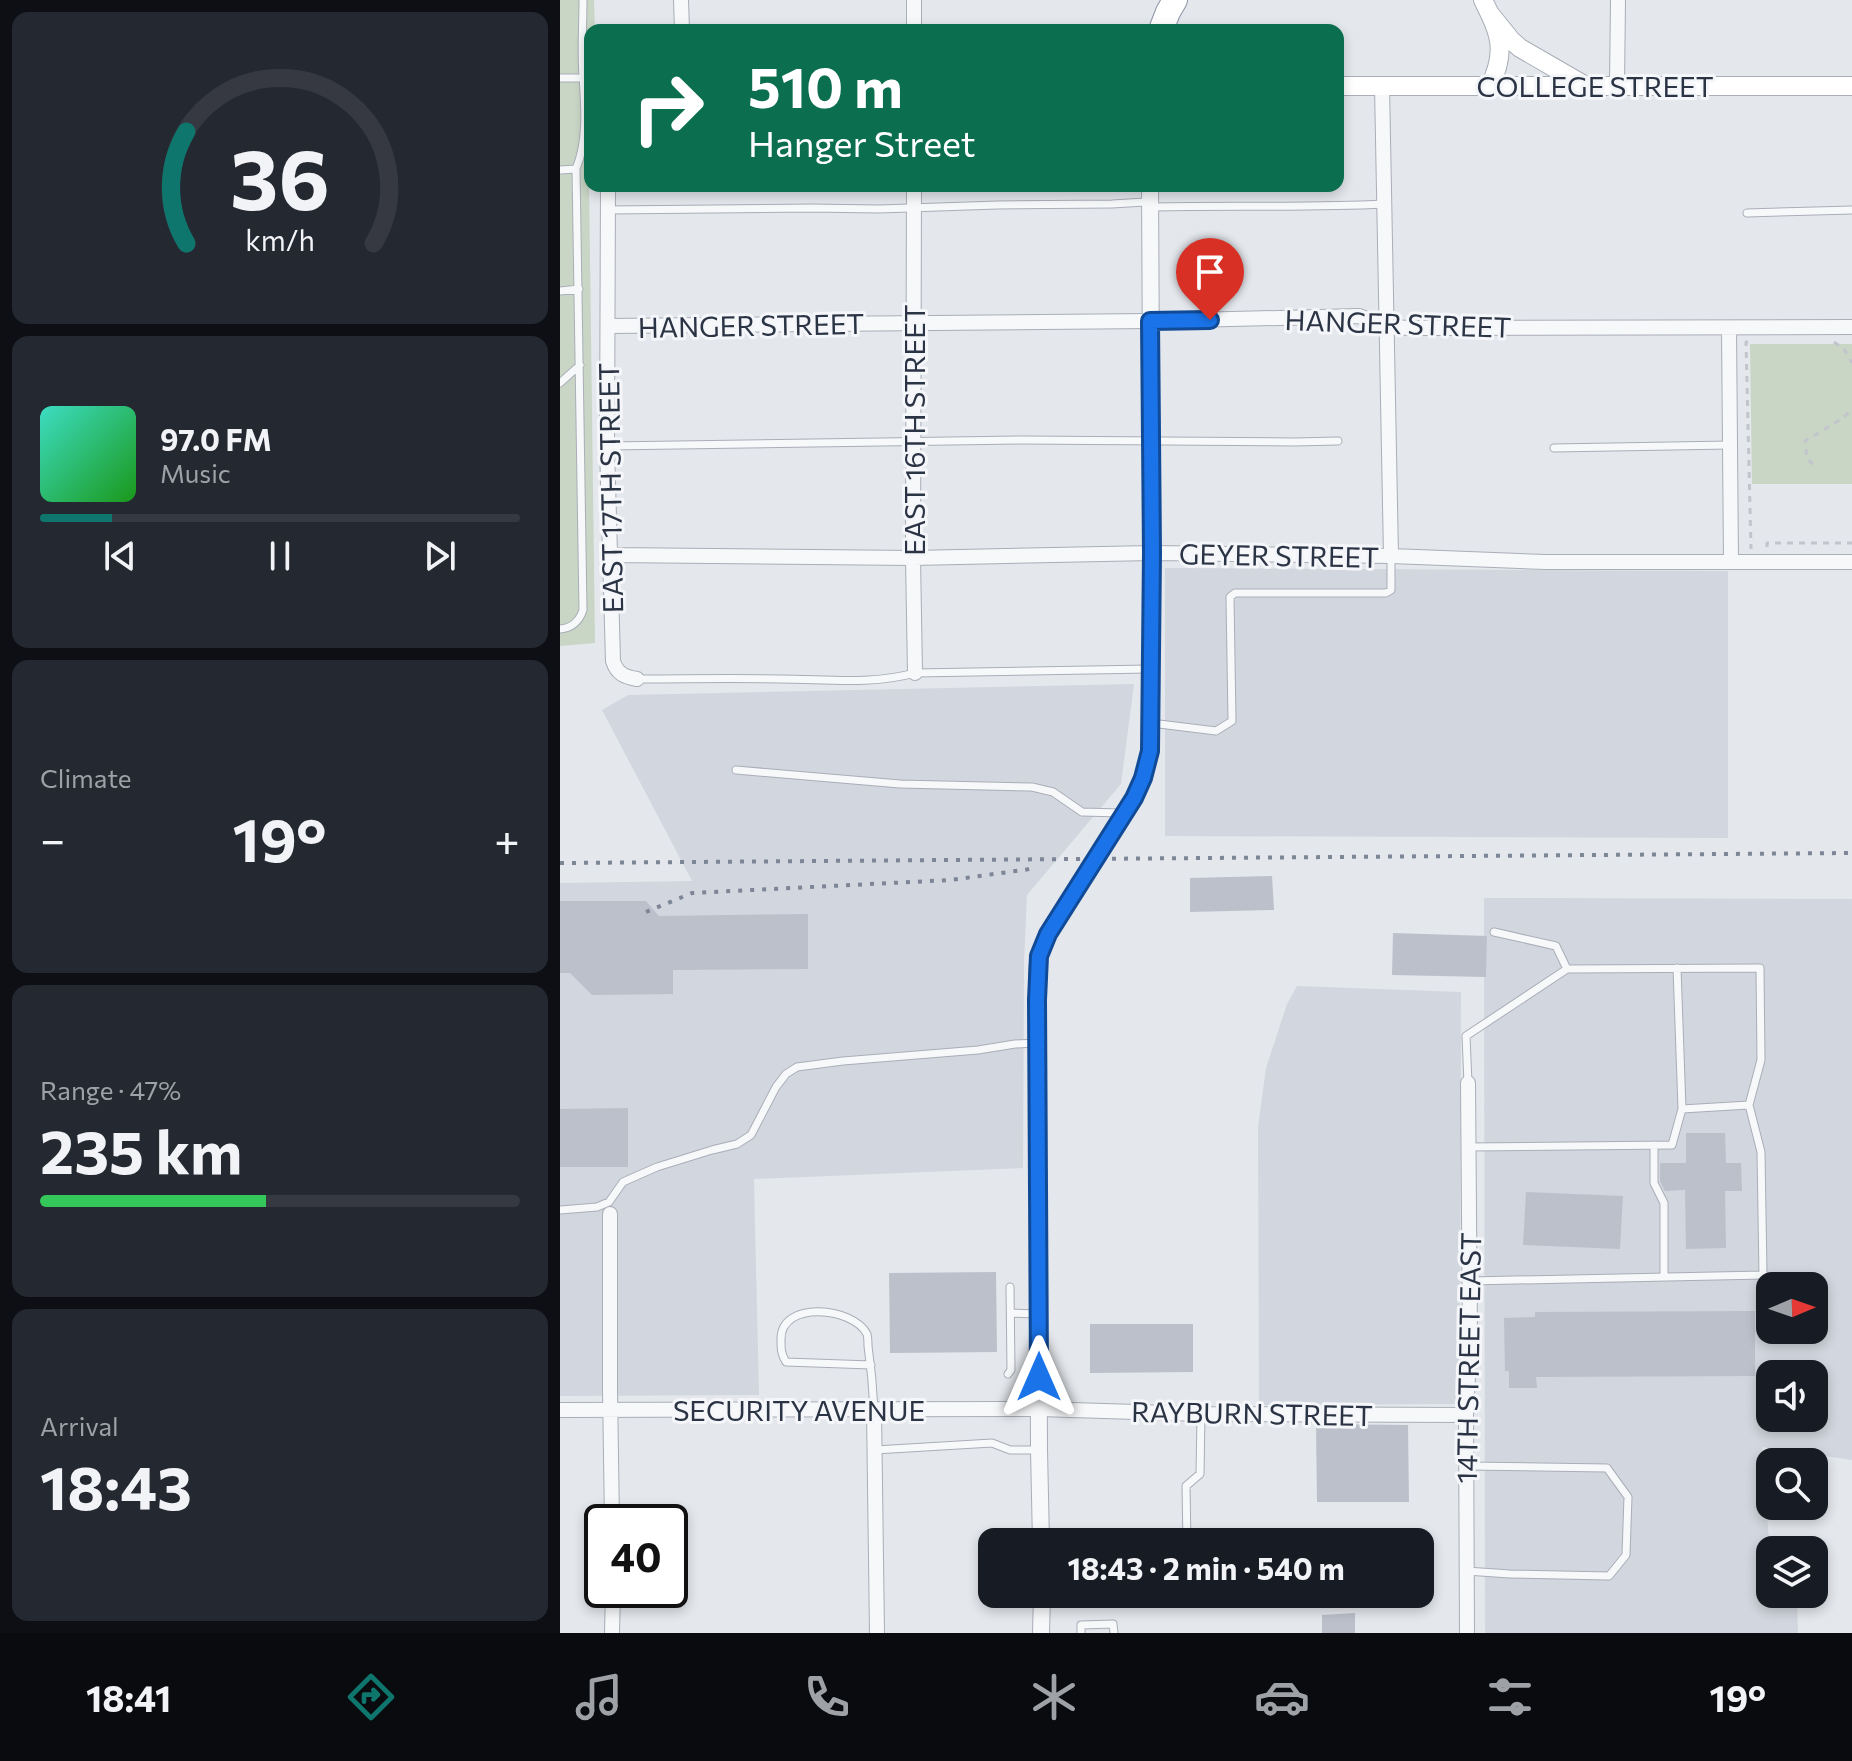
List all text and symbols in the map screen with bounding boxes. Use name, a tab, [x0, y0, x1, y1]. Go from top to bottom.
text: 510 m	[748, 51, 903, 120]
icon: right	[616, 56, 720, 160]
street label: COLLEGE STREET	[1476, 69, 1714, 103]
text: Hanger Street	[748, 120, 976, 164]
text: 36	[230, 125, 330, 227]
text: km/h	[245, 222, 315, 257]
pin	[1176, 238, 1244, 320]
icon: arrive	[1188, 250, 1232, 294]
street label: HANGER STREET	[1284, 302, 1512, 344]
street label: EAST 16TH STREET	[897, 304, 931, 556]
street label: HANGER STREET	[637, 306, 865, 344]
street label: EAST 17TH STREET	[591, 363, 629, 613]
text: 97.0 FM	[160, 420, 272, 457]
text: Music	[160, 457, 231, 488]
icon: previous	[98, 534, 142, 578]
icon: pause	[258, 534, 302, 578]
icon: next	[418, 534, 462, 578]
street label: GEYER STREET	[1179, 536, 1379, 574]
text: Climate	[40, 762, 132, 793]
text: 19°	[232, 801, 327, 874]
text: −	[40, 811, 65, 865]
text: +	[494, 811, 520, 865]
text: Range · 47%	[40, 1074, 181, 1105]
text: 235 km	[40, 1113, 242, 1186]
street label: 14TH STREET EAST	[1449, 1232, 1487, 1484]
north arrow	[1756, 1272, 1828, 1344]
map controls	[1756, 1272, 1828, 1608]
position arrow	[997, 1335, 1081, 1419]
button: sound	[1756, 1360, 1828, 1432]
street label: SECURITY AVENUE	[673, 1393, 925, 1427]
street label: RAYBURN STREET	[1131, 1394, 1373, 1432]
text: Arrival	[40, 1410, 119, 1441]
button: search	[1756, 1448, 1828, 1520]
text: 18:43	[40, 1449, 192, 1522]
speed limit sign: 40	[584, 1504, 688, 1608]
button: layers	[1756, 1536, 1828, 1608]
text: 18:43 · 2 min · 540 m	[1067, 1549, 1345, 1586]
icon: directions	[343, 1669, 399, 1725]
icon: music	[571, 1669, 627, 1725]
icon: phone	[799, 1669, 855, 1725]
icon: climate	[1026, 1669, 1082, 1725]
icon: car	[1254, 1669, 1310, 1725]
icon: filters	[1482, 1669, 1538, 1725]
text: 18:41	[86, 1675, 171, 1719]
text: 19°	[1710, 1675, 1766, 1719]

